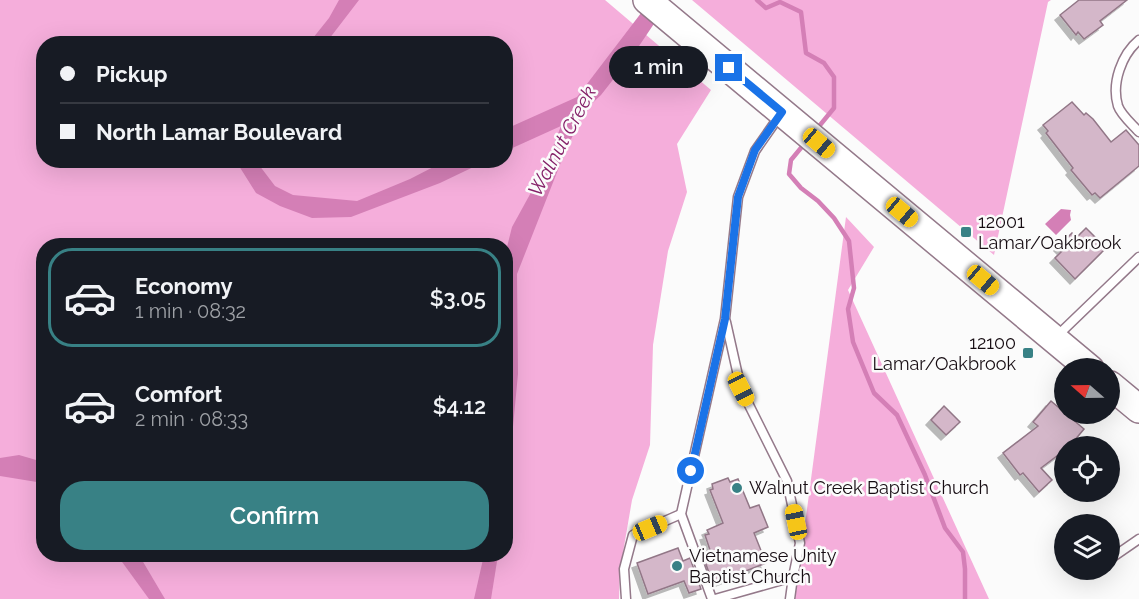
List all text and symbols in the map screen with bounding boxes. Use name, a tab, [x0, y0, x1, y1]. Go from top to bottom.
callout: 1 min	[609, 47, 708, 89]
route end	[715, 54, 742, 81]
text: 1 min	[634, 55, 683, 79]
text: Pickup	[96, 61, 168, 87]
water label: Walnut Creek	[523, 81, 601, 200]
text: North Lamar Boulevard	[96, 119, 342, 145]
car	[799, 125, 839, 161]
car	[882, 194, 922, 230]
place label: 12001 Lamar/Oakbrook	[978, 211, 1122, 253]
marker: 12001 Lamar/Oakbrook	[959, 225, 973, 239]
car	[963, 262, 1003, 298]
icon: car	[63, 271, 117, 325]
text: Economy	[135, 273, 233, 299]
text: $3.05	[430, 285, 486, 311]
text: 1 min · 08:32	[135, 299, 246, 323]
place label: 12100 Lamar/Oakbrook	[873, 332, 1016, 374]
marker: 12100 Lamar/Oakbrook	[1021, 346, 1035, 360]
north arrow	[1054, 358, 1120, 424]
map controls	[1054, 358, 1120, 580]
car	[725, 369, 757, 409]
icon: car	[63, 379, 117, 433]
text: Comfort	[135, 381, 222, 407]
text: $4.12	[433, 393, 486, 419]
text: 2 min · 08:33	[135, 407, 248, 431]
button: locate	[1054, 436, 1120, 502]
route start	[677, 457, 704, 484]
place label: Walnut Creek Baptist Church	[749, 477, 989, 498]
button: Confirm	[60, 481, 489, 550]
marker: Walnut Creek Baptist Church	[730, 481, 744, 495]
car	[783, 503, 809, 541]
car	[630, 513, 670, 543]
button: layers	[1054, 514, 1120, 580]
place label: Vietnamese Unity Baptist Church	[689, 545, 837, 587]
marker: Vietnamese Unity Baptist Church	[670, 559, 684, 573]

